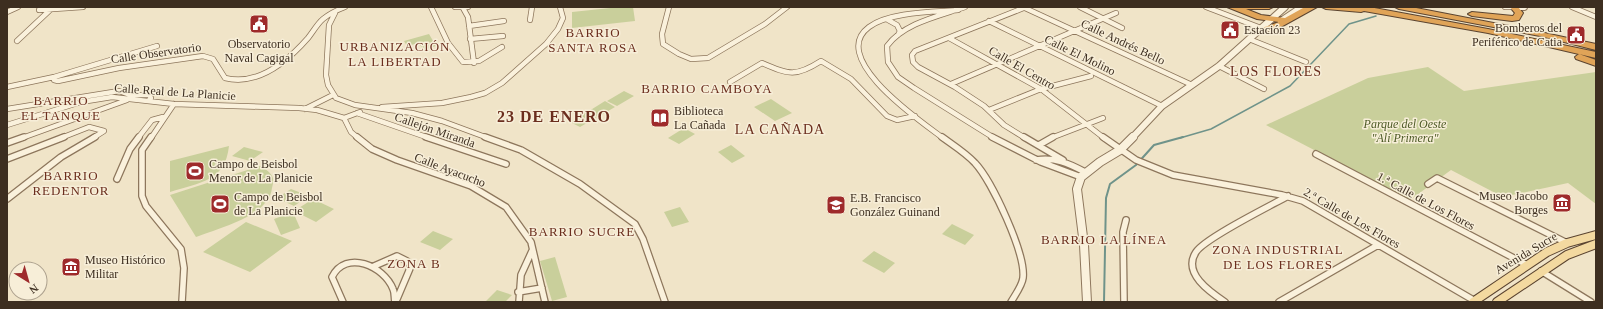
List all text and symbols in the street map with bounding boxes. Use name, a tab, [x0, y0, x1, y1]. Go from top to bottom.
public building icon: Observatorio Naval Cagigal	[248, 13, 270, 35]
street label: Calle Andrés Bello	[1079, 16, 1167, 68]
public building icon: Estación 23	[1219, 19, 1241, 41]
place label: Bomberos del Periférico de Catia	[1472, 21, 1563, 49]
place label: Estación 23	[1244, 23, 1300, 37]
public building icon: Bomberos del Periférico de Catia	[1565, 24, 1587, 46]
district label: BARRIO SANTA ROSA	[548, 25, 638, 55]
street label: Calle El Molino	[1042, 32, 1118, 78]
place label: Observatorio Naval Cagigal	[225, 37, 294, 65]
district label: URBANIZACIÓN LA LIBERTAD	[340, 39, 450, 69]
street label: Calle Observatorio	[110, 40, 202, 66]
street label: Calle El Centro	[986, 43, 1058, 93]
district label: LOS FLORES	[1230, 64, 1322, 79]
street label: Calle Real de La Planicie	[114, 81, 236, 103]
district label: BARRIO CAMBOYA	[641, 81, 773, 96]
district label: BARRIO EL TANQUE	[21, 93, 101, 123]
place label: Biblioteca La Cañada	[674, 104, 726, 132]
library icon: Biblioteca La Cañada	[649, 107, 671, 129]
district label: 23 DE ENERO	[497, 108, 611, 125]
street label: Callejón Miranda	[393, 110, 478, 151]
park label: Parque del Oeste "Alí Primera"	[1363, 117, 1447, 145]
district label: LA CAÑADA	[735, 122, 825, 137]
street label: Calle Ayacucho	[412, 150, 488, 190]
place label: Campo de Beisbol Menor de La Planicie	[209, 157, 313, 185]
sports icon: Campo de Beisbol Menor de La Planicie	[184, 160, 206, 182]
district label: BARRIO REDENTOR	[32, 168, 110, 198]
street label: 1.ª Calle de Los Flores	[1375, 169, 1478, 233]
street label: 2.ª Calle de Los Flores	[1301, 185, 1403, 251]
place label: Museo Jacobo Borges	[1479, 189, 1548, 217]
place label: Campo de Beisbol de La Planicie	[234, 190, 323, 218]
place label: E.B. Francisco González Guinand	[850, 191, 940, 219]
museum icon: Museo Jacobo Borges	[1551, 192, 1573, 214]
sports icon: Campo de Beisbol de La Planicie	[209, 193, 231, 215]
school or university icon: E.B. Francisco González Guinand	[825, 194, 847, 216]
district label: BARRIO SUCRE	[529, 224, 635, 239]
street label: Avenida Sucre	[1492, 229, 1560, 277]
district label: BARRIO LA LÍNEA	[1041, 232, 1167, 247]
district label: ZONA INDUSTRIAL DE LOS FLORES	[1212, 242, 1344, 272]
place label: Museo Histórico Militar	[85, 253, 165, 281]
museum icon: Museo Histórico Militar	[60, 256, 82, 278]
district label: ZONA B	[387, 256, 441, 271]
north arrow	[8, 261, 48, 301]
text: N	[27, 282, 41, 296]

